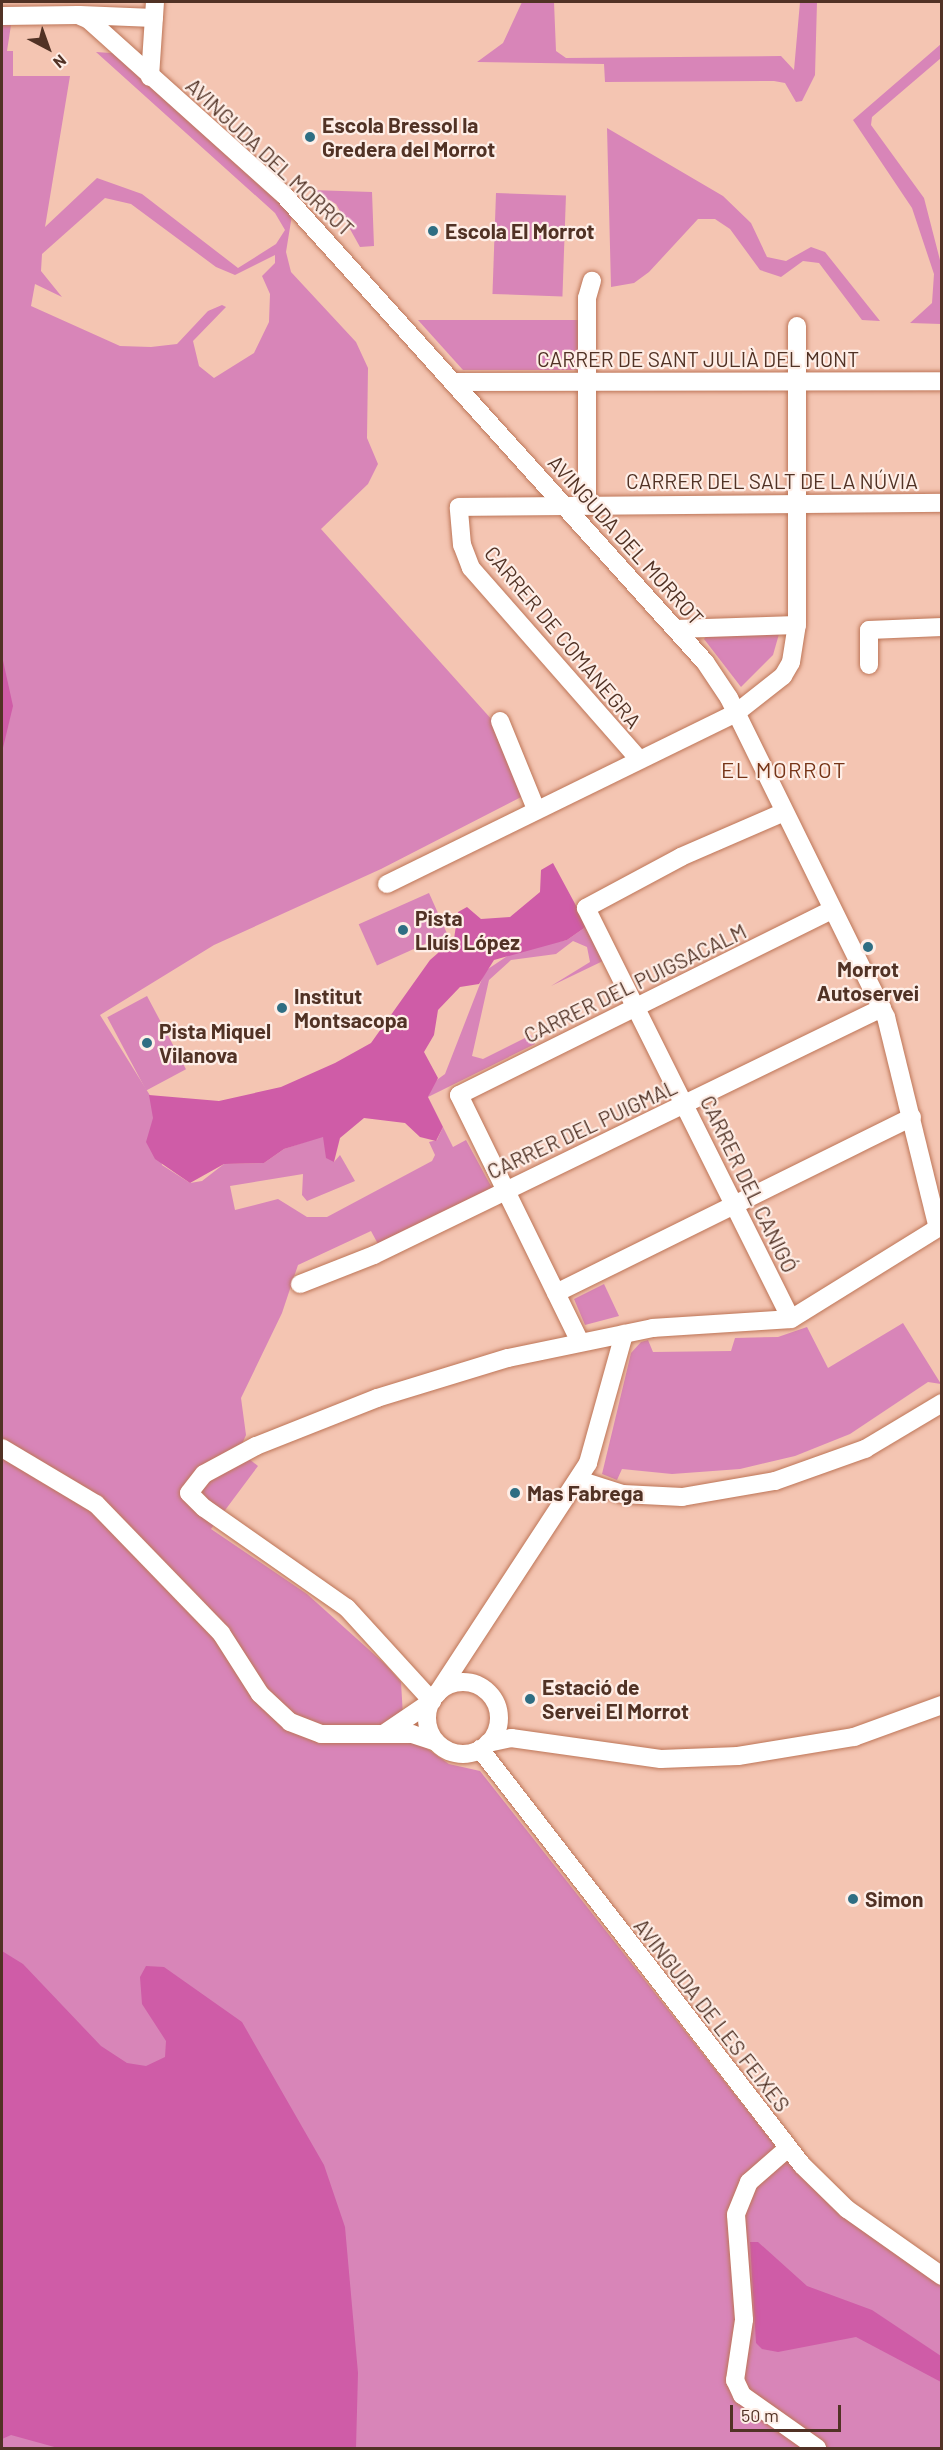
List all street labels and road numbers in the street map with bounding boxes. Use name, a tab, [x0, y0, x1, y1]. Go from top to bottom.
street label: AVINGUDA DEL MORROT	[181, 73, 359, 241]
street label: CARRER DE SANT JULIÀ DEL MONT	[537, 346, 859, 372]
street label: AVINGUDA DEL MORROT	[543, 450, 709, 630]
street label: CARRER DEL SALT DE LA NÚVIA	[626, 468, 918, 494]
street label: CARRER DE COMANEGRA	[479, 541, 647, 733]
street label: CARRER DEL PUIGSACALM	[520, 918, 750, 1048]
street label: CARRER DEL PUIGMAL	[483, 1074, 681, 1184]
street label: CARRER DEL CANIGÓ	[695, 1091, 803, 1277]
street label: AVINGUDA DE LES FEIXES	[629, 1914, 795, 2116]

